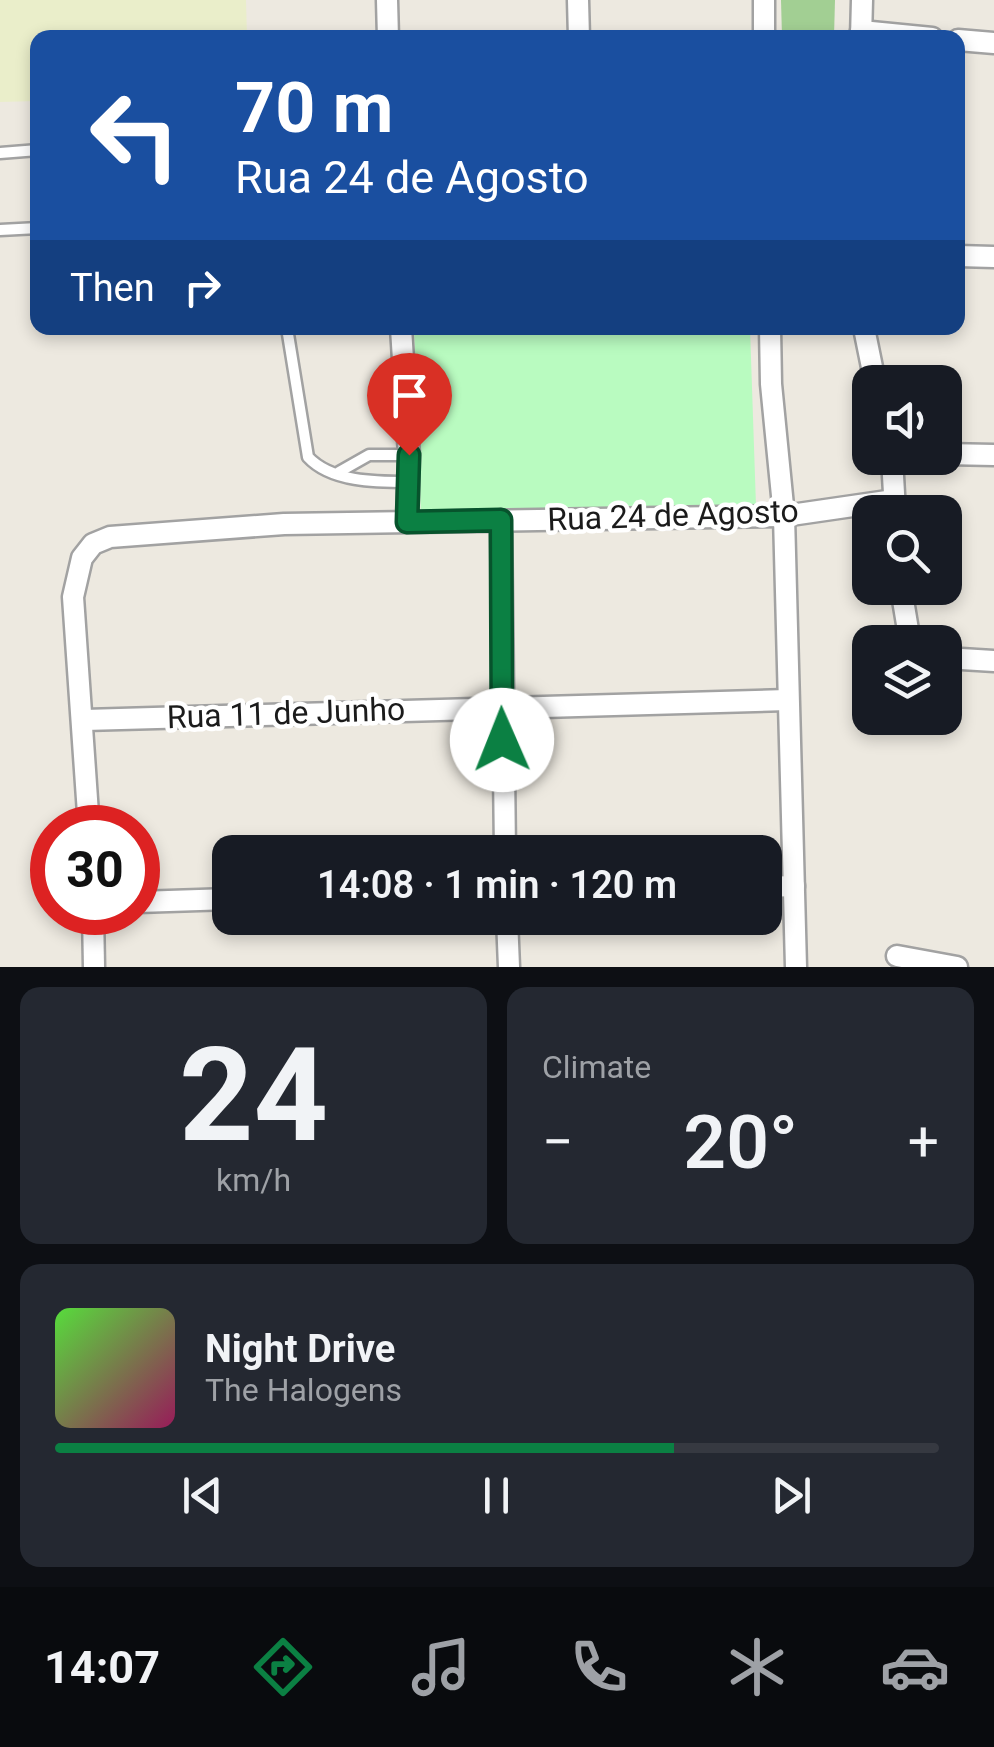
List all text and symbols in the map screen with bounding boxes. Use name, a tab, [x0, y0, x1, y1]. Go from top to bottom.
text: 70 m	[235, 67, 393, 149]
icon: left	[70, 70, 200, 200]
text: Rua 24 de Agosto	[235, 151, 589, 204]
icon: right	[175, 260, 230, 315]
text: Then	[70, 266, 155, 310]
pin	[367, 353, 452, 456]
map controls	[852, 365, 962, 735]
button: sound	[852, 365, 962, 475]
icon: arrive	[382, 368, 437, 423]
street label: Rua 24 de Agosto	[547, 492, 799, 538]
button: search	[852, 495, 962, 605]
button: layers	[852, 625, 962, 735]
position arrow	[450, 688, 554, 792]
street label: Rua 11 de Junho	[166, 690, 406, 736]
speed limit sign: 30	[30, 805, 160, 935]
text: 14:08 · 1 min · 120 m	[317, 863, 677, 907]
text: 24	[179, 1019, 328, 1172]
text: Climate	[542, 1048, 651, 1086]
text: 20°	[683, 1098, 798, 1186]
text: −	[542, 1110, 573, 1174]
text: +	[908, 1110, 939, 1174]
text: km/h	[216, 1161, 291, 1199]
text: Night Drive	[205, 1327, 395, 1371]
text: The Halogens	[205, 1371, 402, 1409]
icon: previous	[175, 1468, 230, 1523]
icon: pause	[469, 1468, 524, 1523]
icon: next	[764, 1468, 819, 1523]
icon: directions	[248, 1632, 318, 1702]
icon: music	[406, 1632, 476, 1702]
icon: phone	[564, 1632, 634, 1702]
icon: climate	[722, 1632, 792, 1702]
icon: car	[880, 1632, 950, 1702]
text: 14:07	[44, 1641, 160, 1694]

